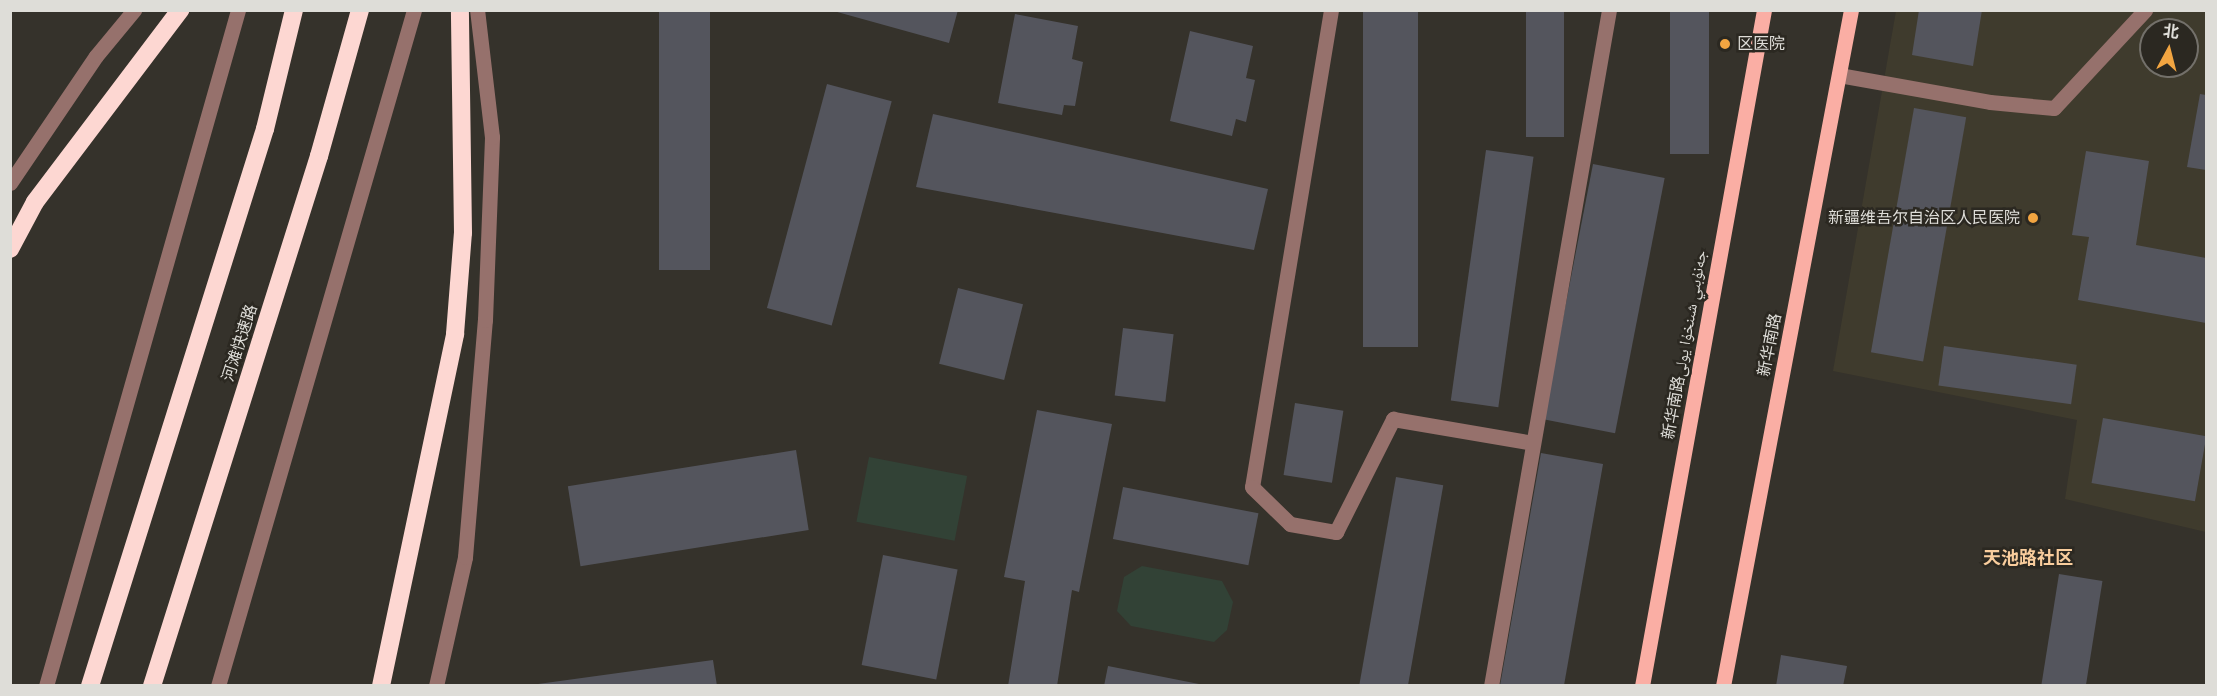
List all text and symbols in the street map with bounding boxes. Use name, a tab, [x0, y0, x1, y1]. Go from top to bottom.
north arrow	[2139, 18, 2199, 78]
text: 北	[2162, 22, 2180, 41]
place label: 区医院	[1737, 34, 1785, 54]
marker: 区医院	[1718, 37, 1732, 51]
place label: 新疆维吾尔自治区人民医院	[1828, 208, 2020, 228]
marker: 新疆维吾尔自治区人民医院	[2024, 209, 2042, 227]
street label: 新华南路جەنۇبىي شىنخۇا يولى	[1659, 249, 1711, 441]
street label: 河滩快速路	[219, 302, 261, 384]
street label: 新华南路	[1754, 312, 1786, 378]
district label: 天池路社区	[1983, 547, 2073, 569]

